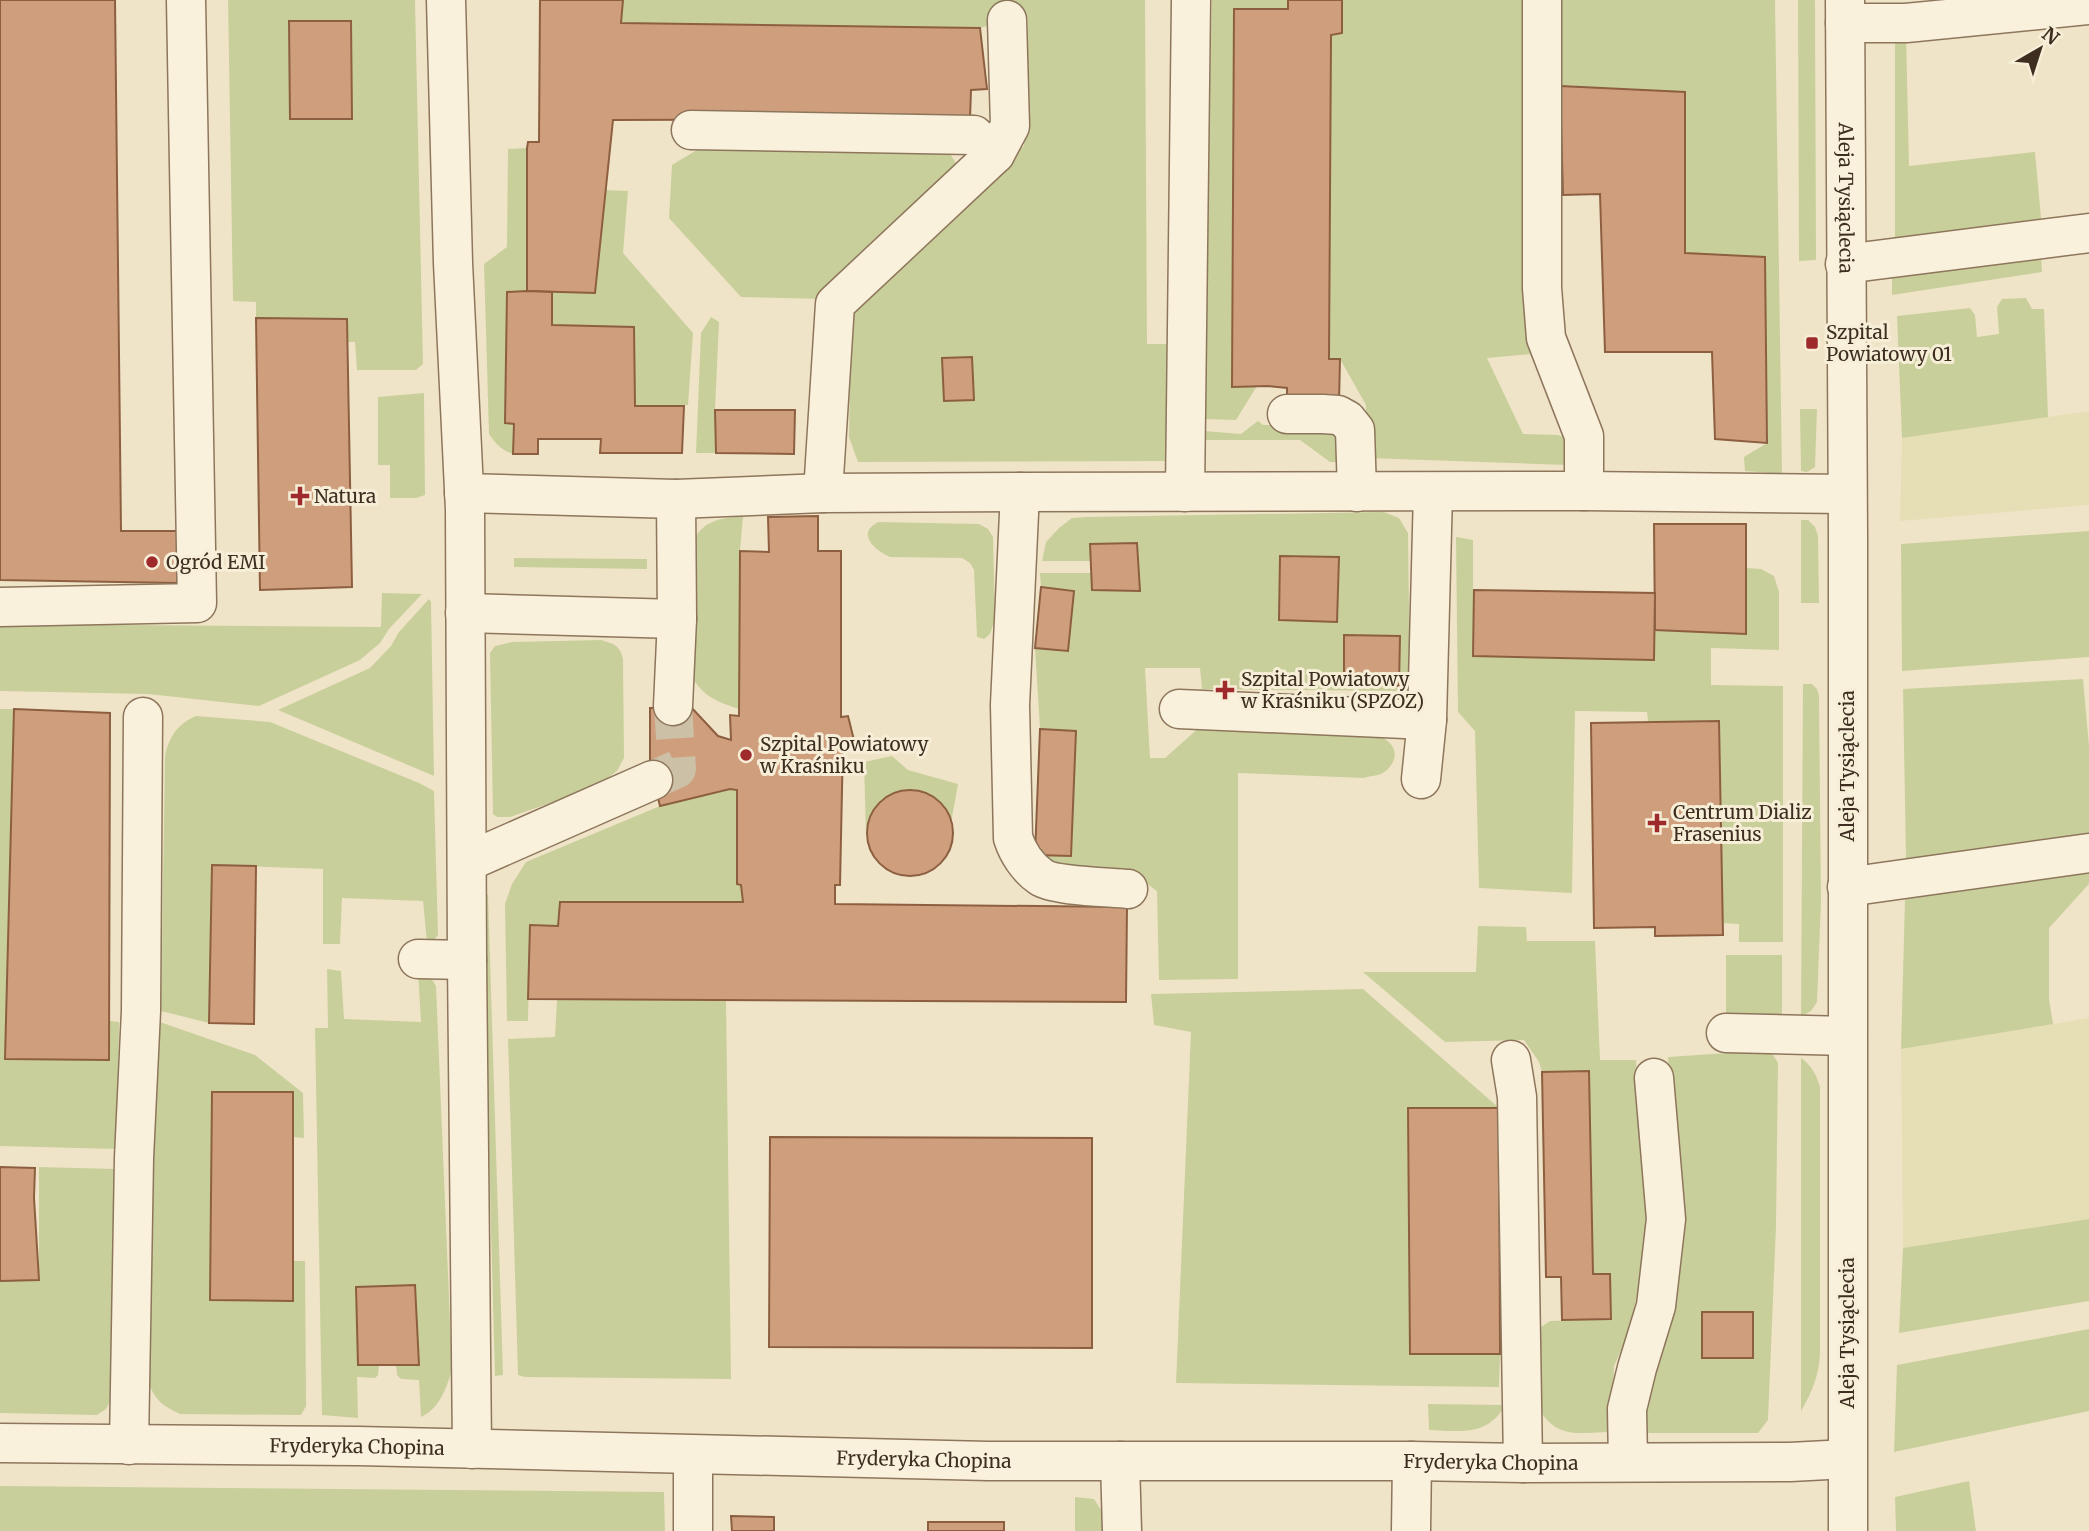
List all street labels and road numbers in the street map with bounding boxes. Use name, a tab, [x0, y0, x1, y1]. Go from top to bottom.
street label: Aleja Tysiąclecia	[1834, 121, 1859, 274]
street label: Aleja Tysiąclecia	[1835, 690, 1859, 843]
street label: Aleja Tysiąclecia	[1835, 1257, 1859, 1410]
street label: Fryderyka Chopina	[269, 1433, 445, 1460]
street label: Fryderyka Chopina	[836, 1445, 1011, 1473]
street label: Fryderyka Chopina	[1403, 1449, 1578, 1475]

